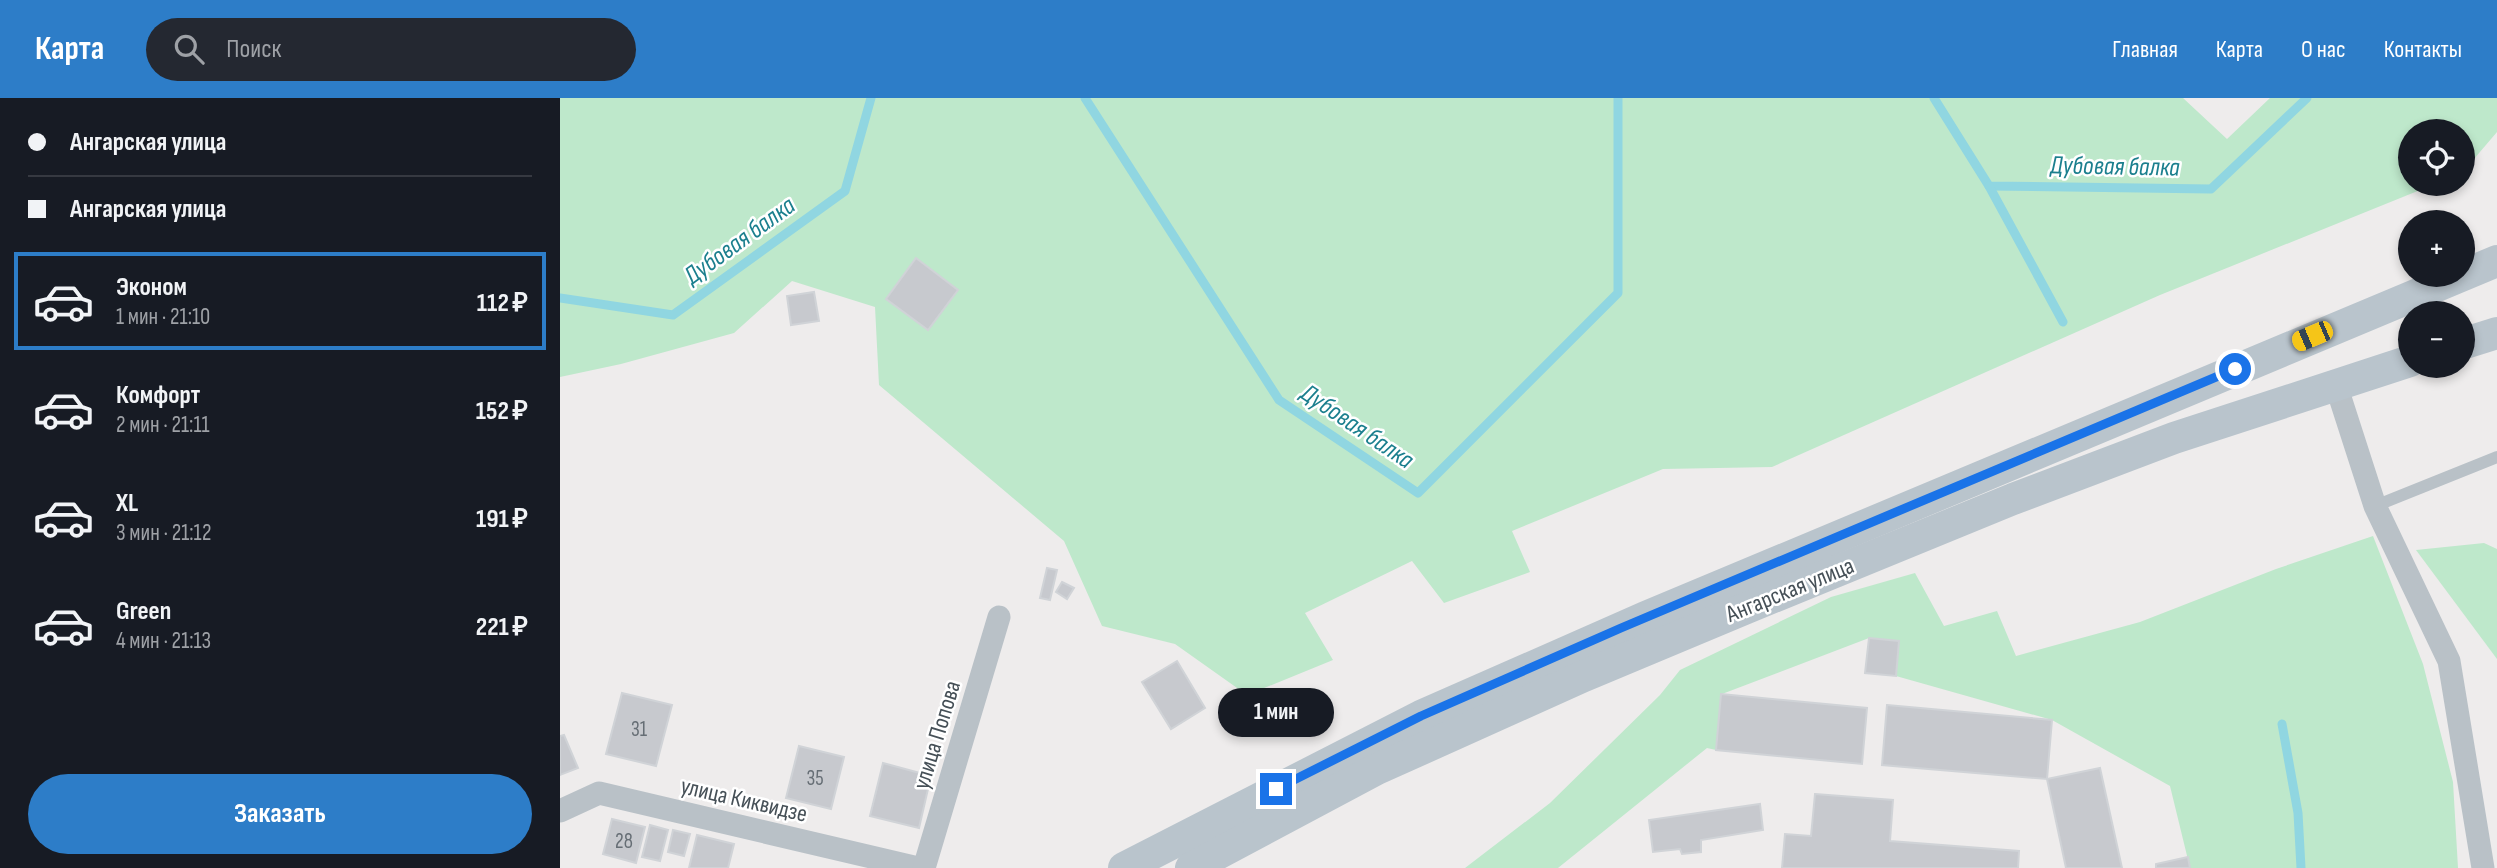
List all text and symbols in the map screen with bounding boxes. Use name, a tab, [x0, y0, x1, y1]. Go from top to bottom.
search box	[146, 18, 636, 81]
text: Карта	[35, 29, 104, 69]
icon: search	[170, 30, 208, 68]
text: Поиск	[226, 34, 281, 65]
text: Главная	[2112, 35, 2178, 64]
text: Карта	[2216, 35, 2263, 64]
text: О нас	[2301, 35, 2346, 64]
text: Контакты	[2384, 35, 2462, 64]
map controls	[2398, 119, 2475, 378]
button: locate	[2398, 119, 2475, 196]
text: Ангарская улица	[70, 127, 227, 158]
water label: Дубовая балка	[2048, 150, 2180, 184]
water label: Дубовая балка	[677, 190, 802, 293]
text: Ангарская улица	[70, 194, 227, 225]
button: +	[2398, 210, 2475, 287]
icon: car	[32, 270, 95, 333]
text: Эконом	[116, 272, 187, 303]
text: 112 ₽	[477, 288, 528, 319]
button: −	[2398, 301, 2475, 378]
text: 1 мин · 21:10	[116, 303, 210, 331]
car	[2289, 318, 2336, 354]
route start	[2219, 353, 2251, 385]
water label: Дубовая балка	[1293, 377, 1420, 476]
icon: car	[32, 378, 95, 441]
text: Комфорт	[116, 380, 200, 411]
text: 152 ₽	[476, 396, 528, 427]
text: 2 мин · 21:11	[116, 411, 210, 439]
icon: car	[32, 486, 95, 549]
text: XL	[116, 488, 138, 519]
text: 191 ₽	[476, 504, 528, 535]
text: 3 мин · 21:12	[116, 519, 211, 547]
street label: Ангарская улица	[1721, 551, 1858, 629]
icon: car	[32, 594, 95, 657]
text: Green	[116, 596, 171, 627]
text: 221 ₽	[476, 612, 528, 643]
text: 4 мин · 21:13	[116, 627, 211, 655]
street label: улица Попова	[907, 677, 967, 793]
callout: 1 мин	[1218, 688, 1334, 736]
text: 1 мин	[1254, 698, 1298, 726]
house number: 31	[631, 717, 648, 742]
house number: 35	[806, 766, 824, 791]
street label: улица Киквидзе	[678, 771, 810, 829]
route end	[1260, 773, 1292, 805]
button: Заказать	[28, 774, 532, 854]
house number: 28	[615, 829, 633, 854]

